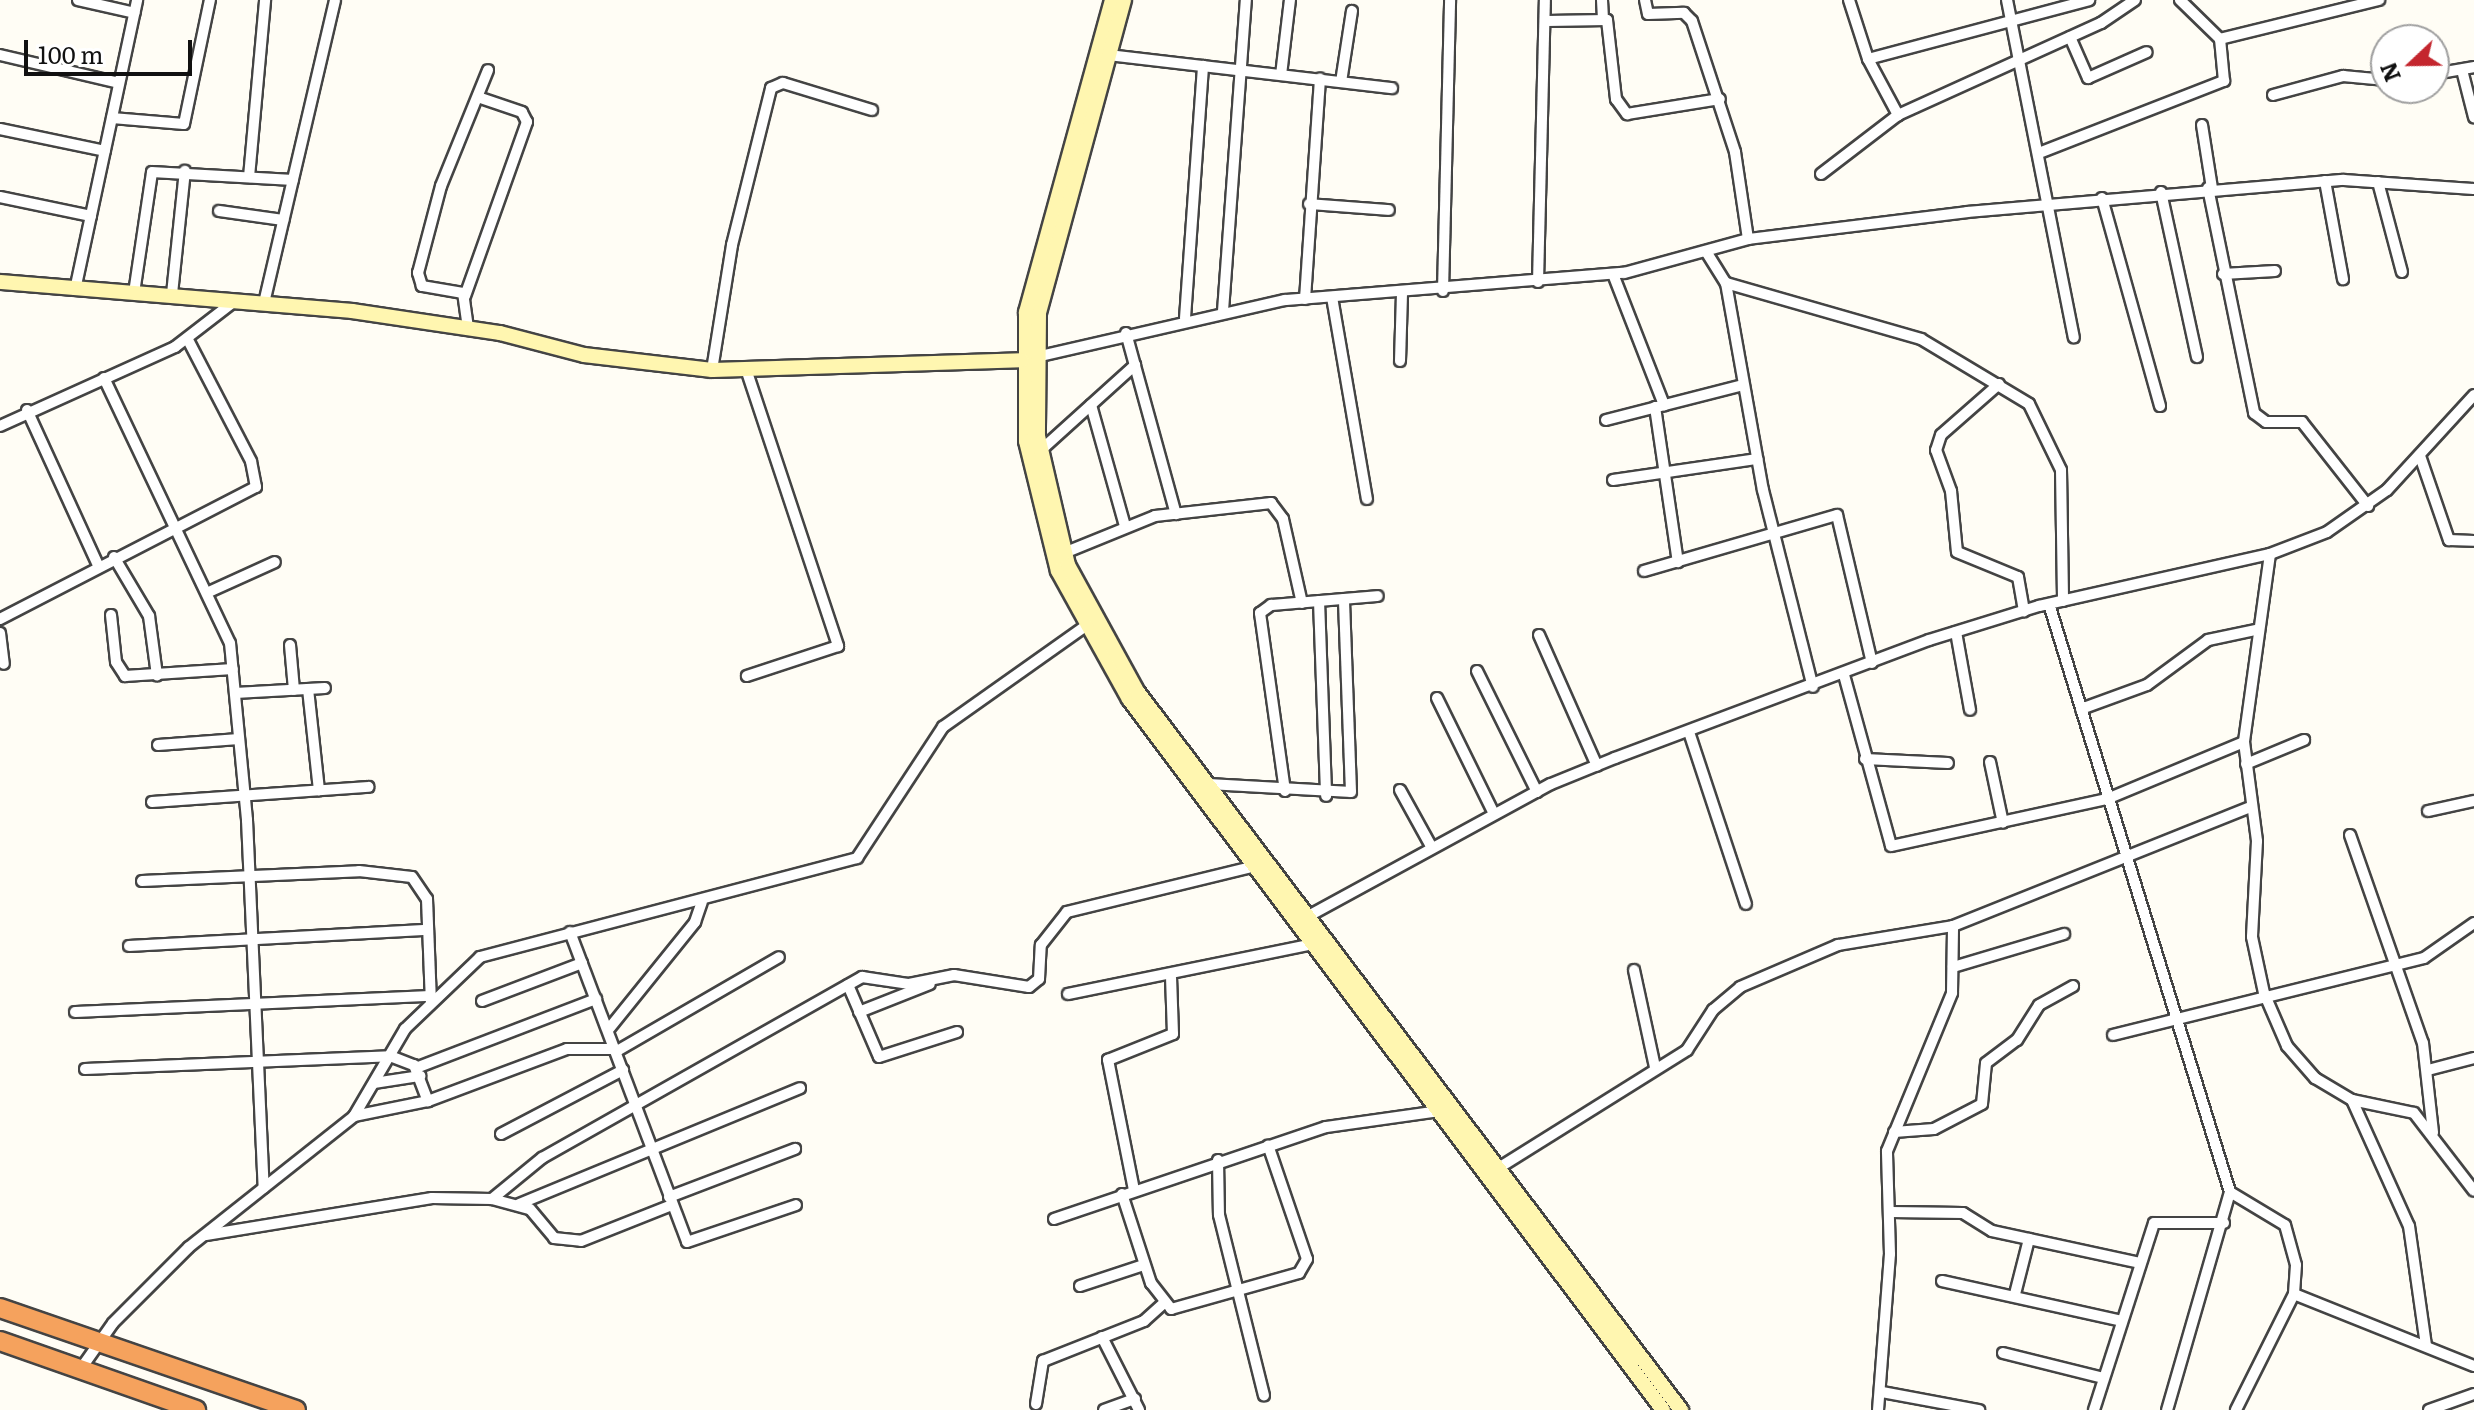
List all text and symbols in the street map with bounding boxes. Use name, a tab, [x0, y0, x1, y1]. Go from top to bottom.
scale bar	[28, 24, 196, 74]
north arrow	[2370, 24, 2450, 104]
text: 100 m	[38, 36, 104, 71]
text: N	[2370, 58, 2408, 87]

